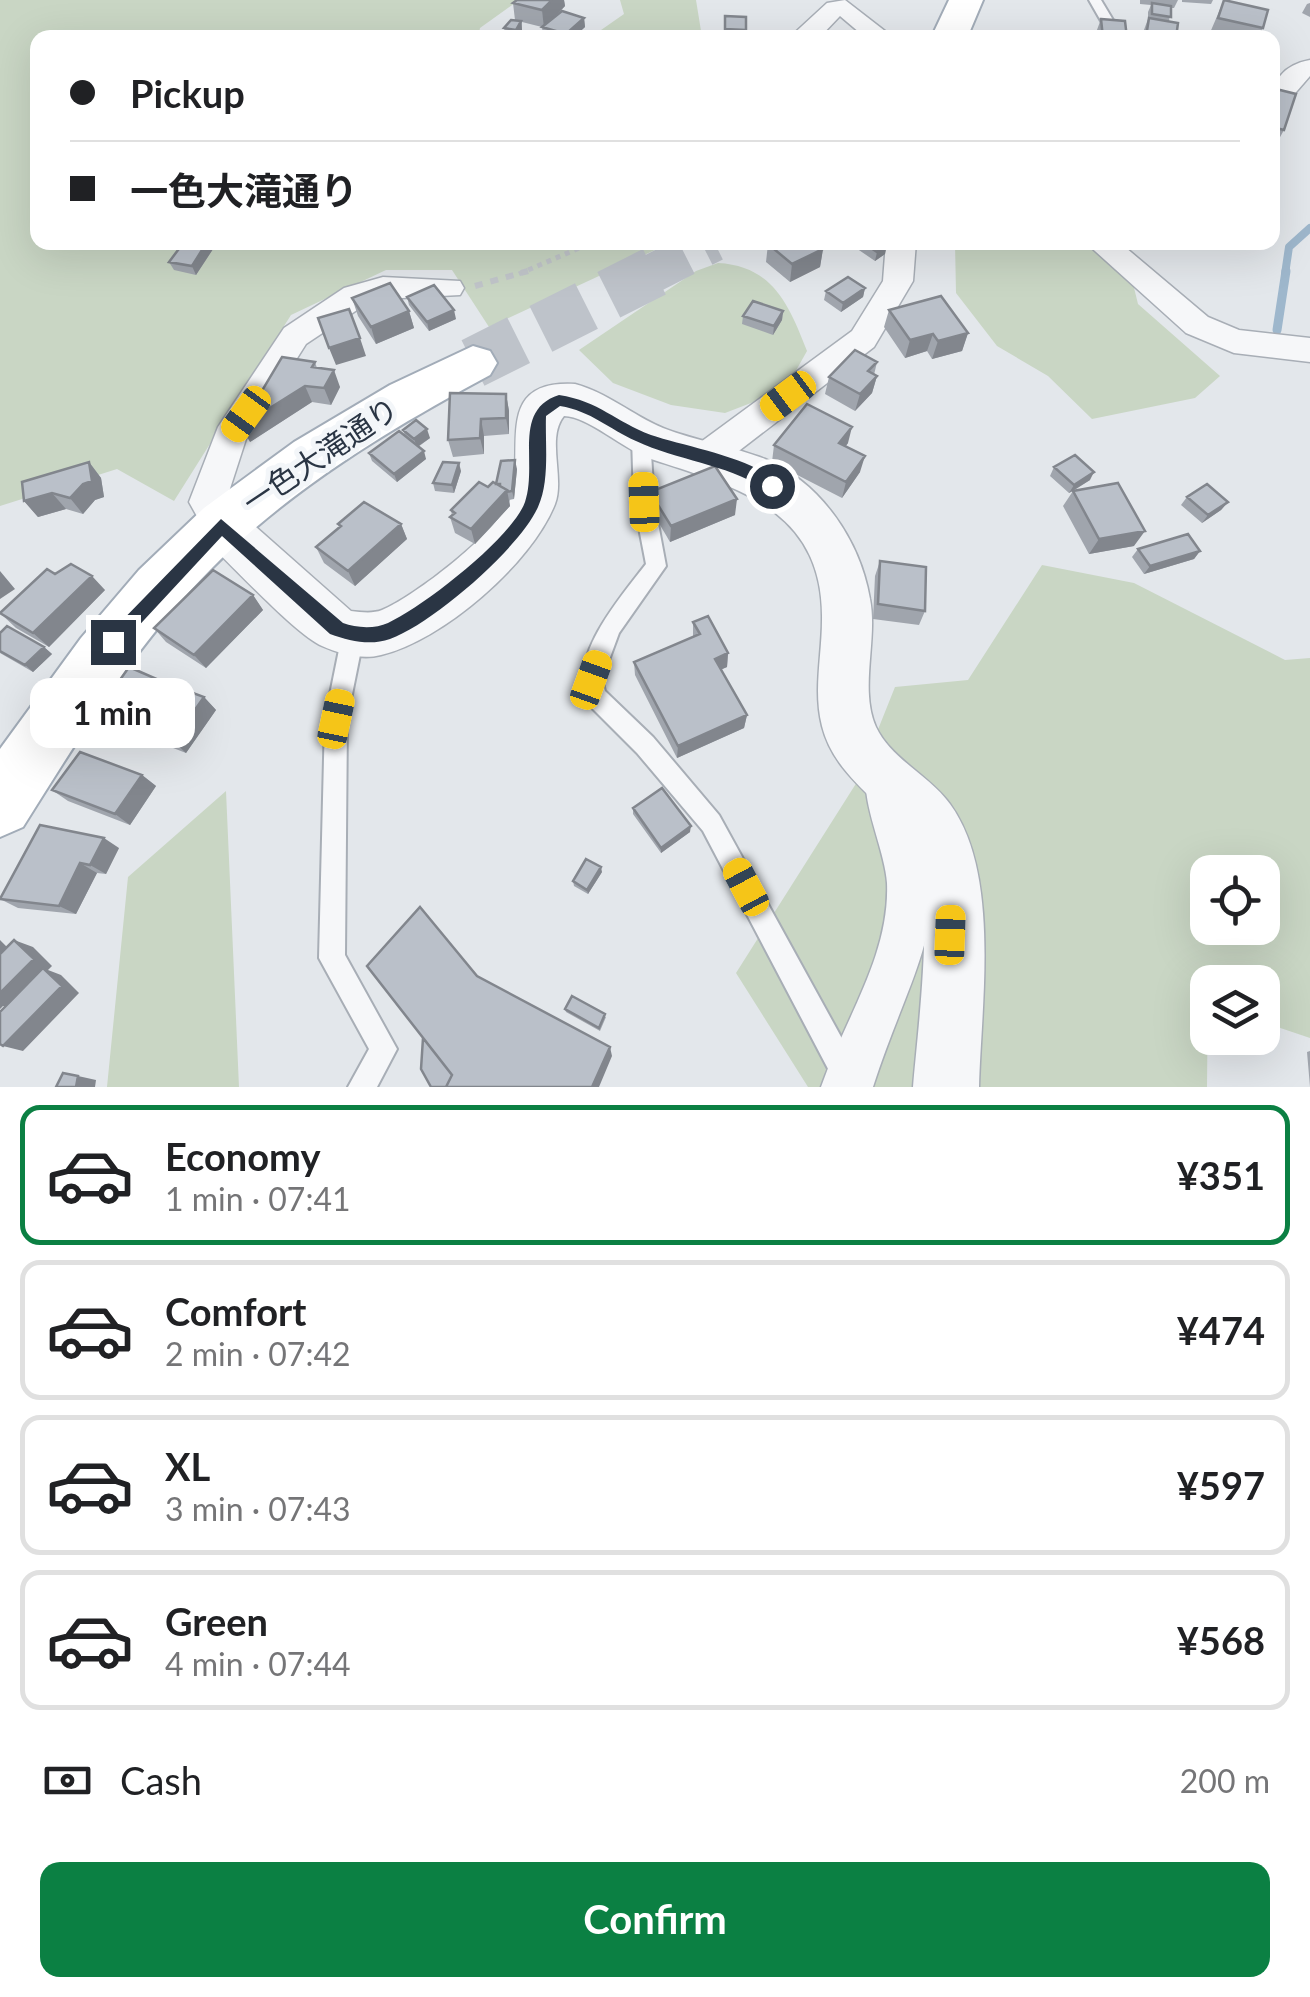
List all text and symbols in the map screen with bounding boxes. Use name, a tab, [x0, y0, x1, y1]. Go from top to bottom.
text: Pickup	[130, 70, 245, 116]
text: 一色大滝通り	[130, 167, 358, 213]
car	[755, 366, 821, 426]
car	[216, 381, 276, 447]
street label: 一色大滝通り	[235, 389, 405, 520]
route start	[750, 464, 795, 509]
car	[628, 471, 660, 533]
route end	[91, 620, 136, 665]
car	[567, 647, 615, 713]
callout: 1 min	[31, 677, 196, 747]
car	[315, 687, 357, 751]
text: 1 min	[73, 693, 152, 732]
car	[719, 853, 773, 921]
map controls	[1190, 855, 1280, 1055]
button: locate	[1190, 855, 1280, 945]
car	[934, 904, 966, 966]
button: layers	[1190, 965, 1280, 1055]
icon: car	[45, 1130, 135, 1220]
text: Economy	[165, 1133, 320, 1179]
text: ¥351	[1177, 1152, 1265, 1198]
text: 1 min · 07:41	[165, 1179, 351, 1218]
icon: car	[45, 1285, 135, 1375]
text: Comfort	[165, 1288, 306, 1334]
text: ¥474	[1177, 1307, 1265, 1353]
text: 2 min · 07:42	[165, 1334, 351, 1373]
icon: car	[45, 1440, 135, 1530]
text: XL	[165, 1443, 210, 1489]
text: ¥597	[1177, 1462, 1265, 1508]
text: 3 min · 07:43	[165, 1489, 351, 1528]
icon: car	[45, 1595, 135, 1685]
text: Green	[165, 1598, 268, 1644]
text: ¥568	[1177, 1617, 1265, 1663]
text: 4 min · 07:44	[165, 1644, 351, 1683]
icon: cash	[40, 1753, 95, 1808]
text: Cash	[120, 1757, 202, 1803]
text: 200 m	[1180, 1761, 1270, 1800]
button: Confirm	[40, 1862, 1270, 1977]

